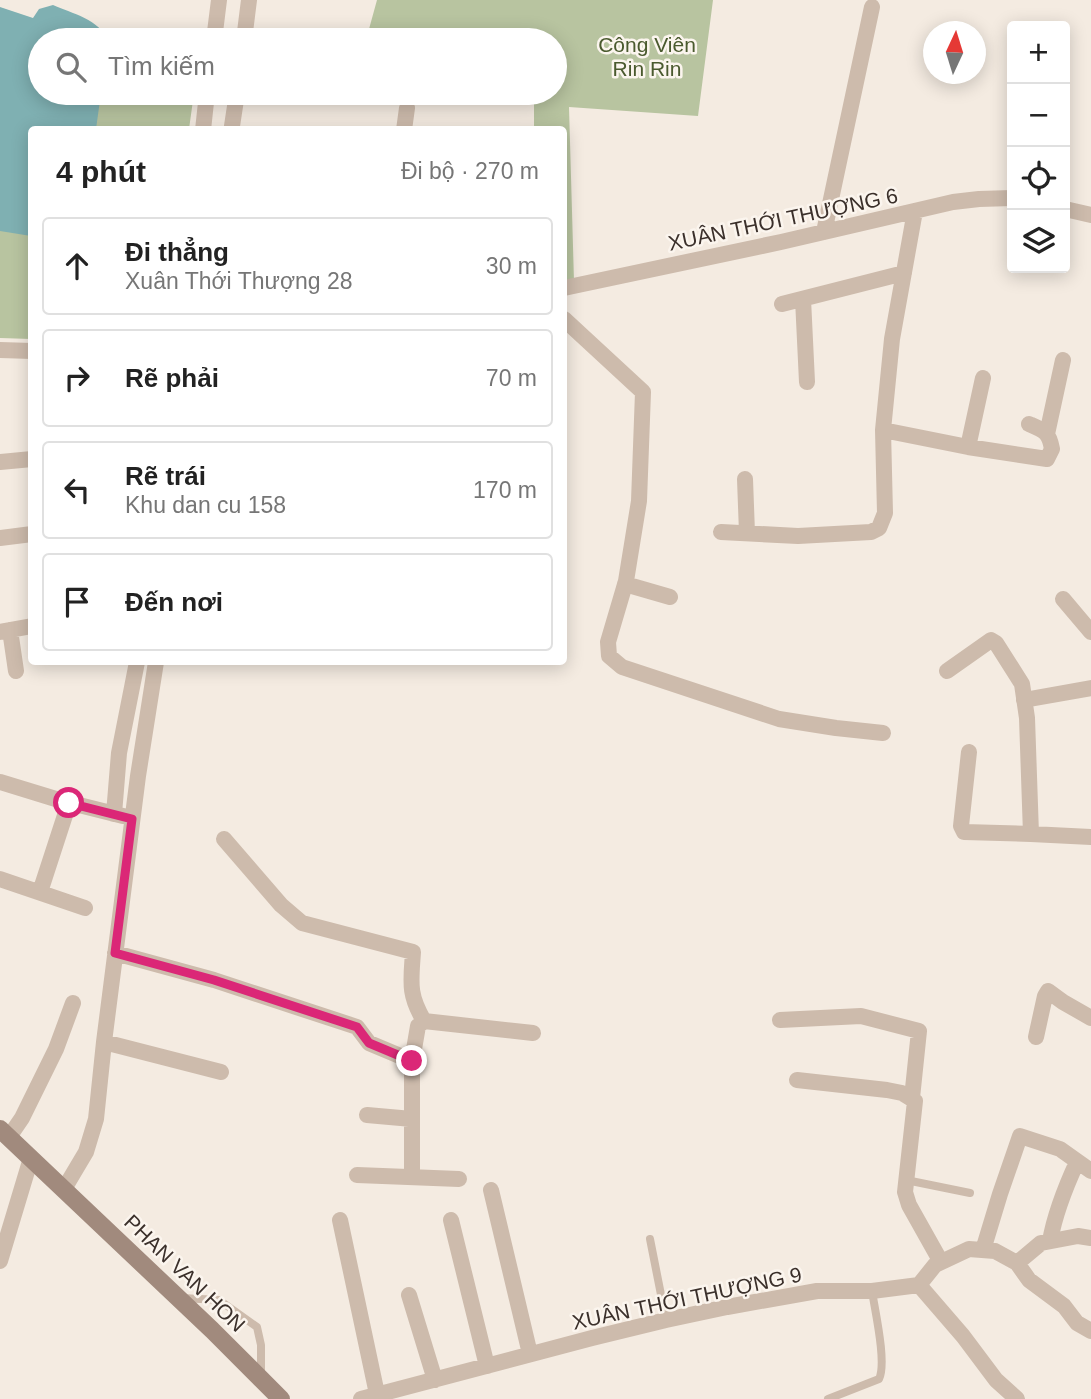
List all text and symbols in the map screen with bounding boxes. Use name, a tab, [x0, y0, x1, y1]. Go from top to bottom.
north arrow	[923, 21, 986, 84]
map controls	[1007, 21, 1070, 273]
button: +	[1007, 21, 1070, 84]
search box	[28, 28, 567, 105]
park label: Công Viên Rin Rin	[598, 33, 696, 80]
icon: search	[52, 48, 90, 86]
text: Tìm kiếm	[108, 51, 215, 81]
button: −	[1007, 84, 1070, 147]
button: locate	[1007, 147, 1070, 210]
text: 4 phút	[56, 155, 146, 188]
text: Đi bộ · 270 m	[401, 158, 539, 184]
street label: XUÂN THỚI THƯỢNG 6	[666, 183, 900, 255]
button: layers	[1007, 210, 1070, 273]
text: Đi thẳng	[125, 237, 229, 267]
icon: ahead	[58, 247, 96, 285]
text: 30 m	[486, 253, 537, 279]
text: Xuân Thới Thượng 28	[125, 268, 353, 294]
icon: right	[58, 359, 96, 397]
text: Rẽ phải	[125, 363, 219, 393]
text: 70 m	[486, 365, 537, 391]
text: Rẽ trái	[125, 461, 206, 491]
icon: left	[58, 471, 96, 509]
text: 170 m	[473, 477, 537, 503]
text: Khu dan cu 158	[125, 492, 286, 518]
icon: arrive	[58, 583, 96, 621]
text: Đến nơi	[125, 587, 223, 617]
route start	[53, 787, 84, 818]
route end	[396, 1045, 427, 1076]
street label: PHAN VAN HON	[120, 1210, 250, 1336]
street label: XUÂN THỚI THƯỢNG 9	[570, 1262, 804, 1334]

